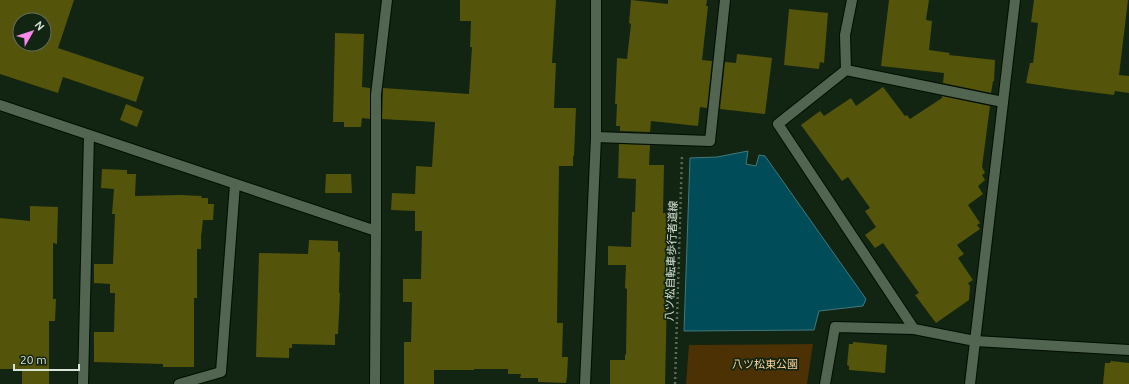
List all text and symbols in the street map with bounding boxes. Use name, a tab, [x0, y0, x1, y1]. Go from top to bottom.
north arrow	[12, 12, 52, 52]
text: N	[33, 19, 47, 33]
street label: 八ツ松自転車歩行者道線	[663, 200, 679, 322]
scale bar	[14, 346, 79, 372]
text: 20 m	[20, 353, 47, 366]
park label: 八ツ松東公園	[732, 358, 798, 370]

